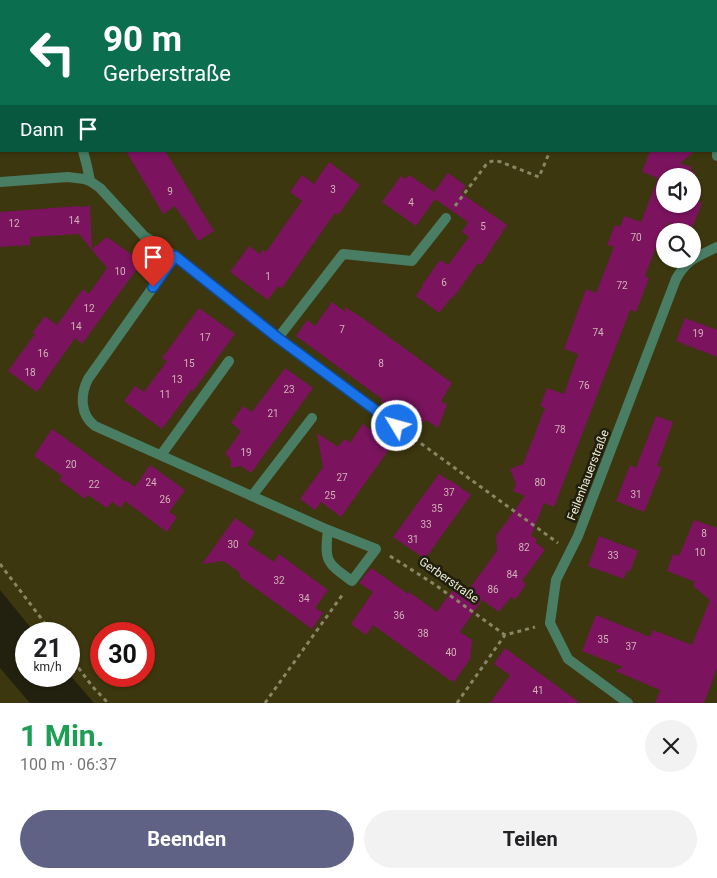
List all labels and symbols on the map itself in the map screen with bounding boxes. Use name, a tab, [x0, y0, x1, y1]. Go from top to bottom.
house number: 3	[330, 184, 336, 195]
house number: 9	[167, 186, 173, 197]
house number: 4	[408, 197, 414, 208]
house number: 14	[68, 215, 80, 226]
house number: 12	[8, 218, 20, 229]
house number: 5	[480, 221, 486, 232]
house number: 70	[630, 232, 642, 243]
pin	[132, 236, 174, 287]
house number: 10	[114, 266, 126, 277]
house number: 1	[265, 271, 271, 282]
house number: 6	[441, 277, 447, 288]
house number: 72	[616, 280, 628, 291]
house number: 12	[83, 303, 95, 314]
house number: 14	[70, 321, 82, 332]
house number: 7	[339, 324, 345, 335]
house number: 74	[592, 327, 604, 338]
house number: 19	[692, 328, 704, 339]
house number: 17	[199, 332, 211, 343]
house number: 16	[37, 348, 49, 359]
house number: 15	[183, 358, 195, 369]
house number: 8	[378, 358, 384, 369]
house number: 18	[24, 367, 36, 378]
house number: 13	[171, 374, 183, 385]
house number: 76	[578, 380, 590, 391]
house number: 23	[283, 384, 295, 395]
house number: 11	[159, 389, 171, 400]
position arrow	[370, 399, 422, 451]
house number: 21	[267, 408, 279, 419]
house number: 78	[554, 424, 566, 435]
street label: Feilenhauerstraße	[564, 428, 612, 522]
house number: 19	[240, 447, 252, 458]
house number: 20	[65, 459, 77, 470]
house number: 27	[336, 472, 348, 483]
house number: 24	[145, 477, 157, 488]
house number: 80	[534, 477, 546, 488]
house number: 22	[88, 479, 100, 490]
house number: 37	[443, 487, 455, 498]
house number: 31	[630, 489, 642, 500]
house number: 25	[324, 490, 336, 501]
house number: 26	[159, 494, 171, 505]
house number: 35	[431, 503, 443, 514]
house number: 33	[420, 519, 432, 530]
house number: 8	[701, 528, 707, 539]
house number: 31	[407, 534, 419, 545]
house number: 30	[227, 539, 239, 550]
house number: 82	[518, 542, 530, 553]
house number: 10	[694, 547, 706, 558]
house number: 33	[607, 550, 619, 561]
street label: Gerberstraße	[416, 554, 482, 606]
house number: 84	[506, 569, 518, 580]
house number: 32	[273, 575, 285, 586]
house number: 86	[487, 584, 499, 595]
house number: 34	[298, 593, 310, 604]
house number: 36	[393, 610, 405, 621]
speed limit sign: 30	[90, 622, 155, 687]
house number: 38	[417, 628, 429, 639]
house number: 35	[597, 634, 609, 645]
house number: 37	[625, 641, 637, 652]
house number: 40	[445, 647, 457, 658]
house number: 41	[532, 685, 544, 696]

